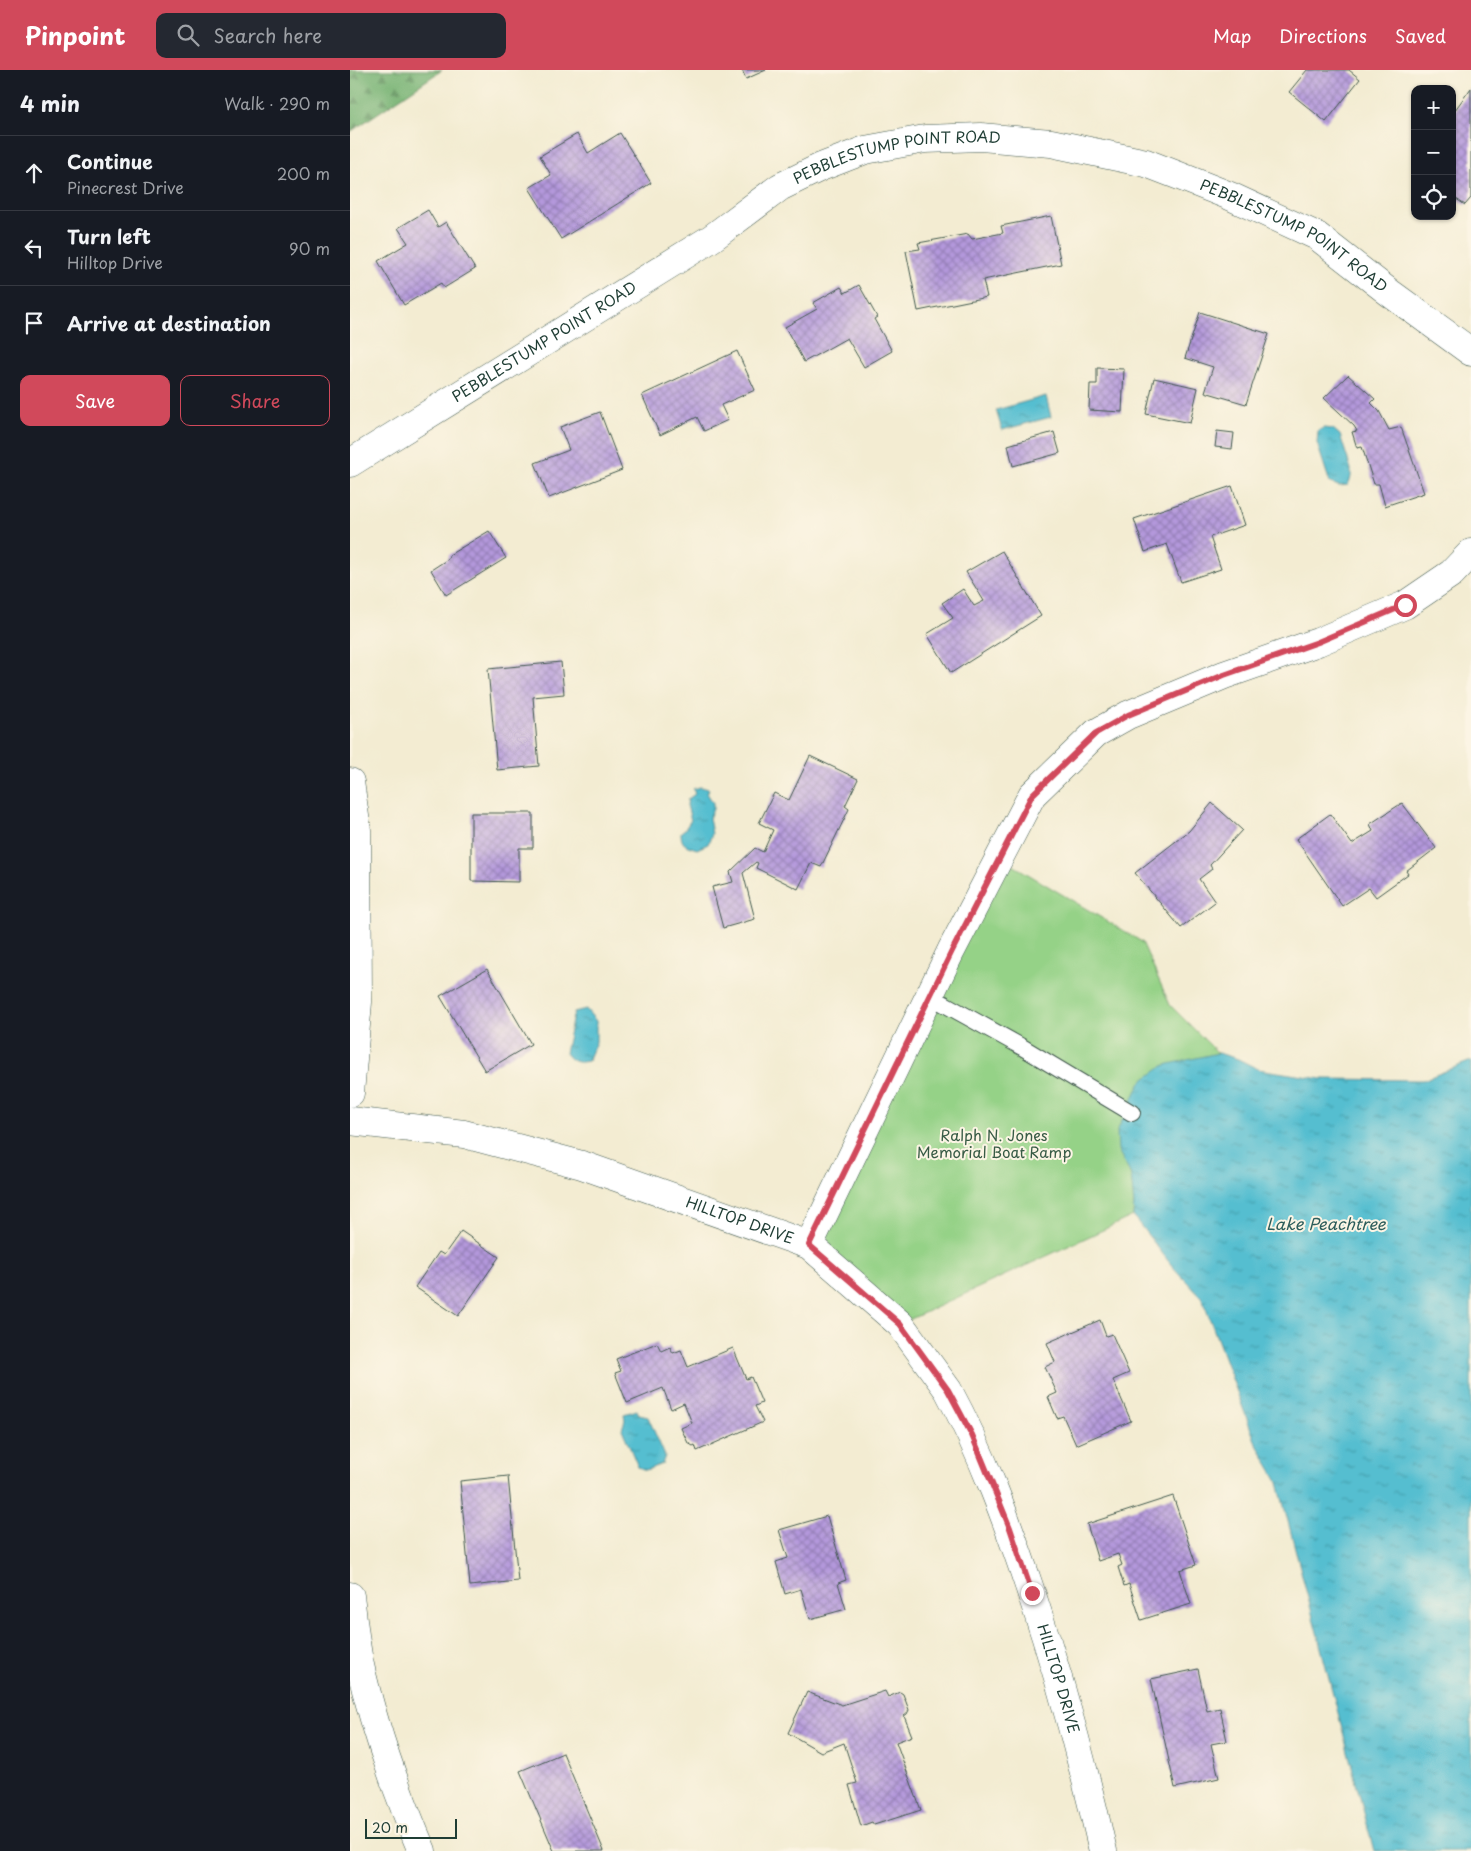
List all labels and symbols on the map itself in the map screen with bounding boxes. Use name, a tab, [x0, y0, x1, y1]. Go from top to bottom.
street label: PEBBLESTUMP POINT ROAD	[789, 124, 1002, 189]
street label: PEBBLESTUMP POINT ROAD	[1197, 172, 1393, 297]
street label: PEBBLESTUMP POINT ROAD	[447, 275, 641, 407]
route start	[1394, 594, 1417, 617]
park label: Ralph N. Jones Memorial Boat Ramp	[917, 1123, 1071, 1163]
street label: HILLTOP DRIVE	[683, 1190, 797, 1249]
water label: Lake Peachtree	[1266, 1211, 1387, 1235]
route end	[1021, 1582, 1044, 1605]
street label: HILLTOP DRIVE	[1032, 1621, 1086, 1736]
scale bar	[365, 1816, 458, 1839]

